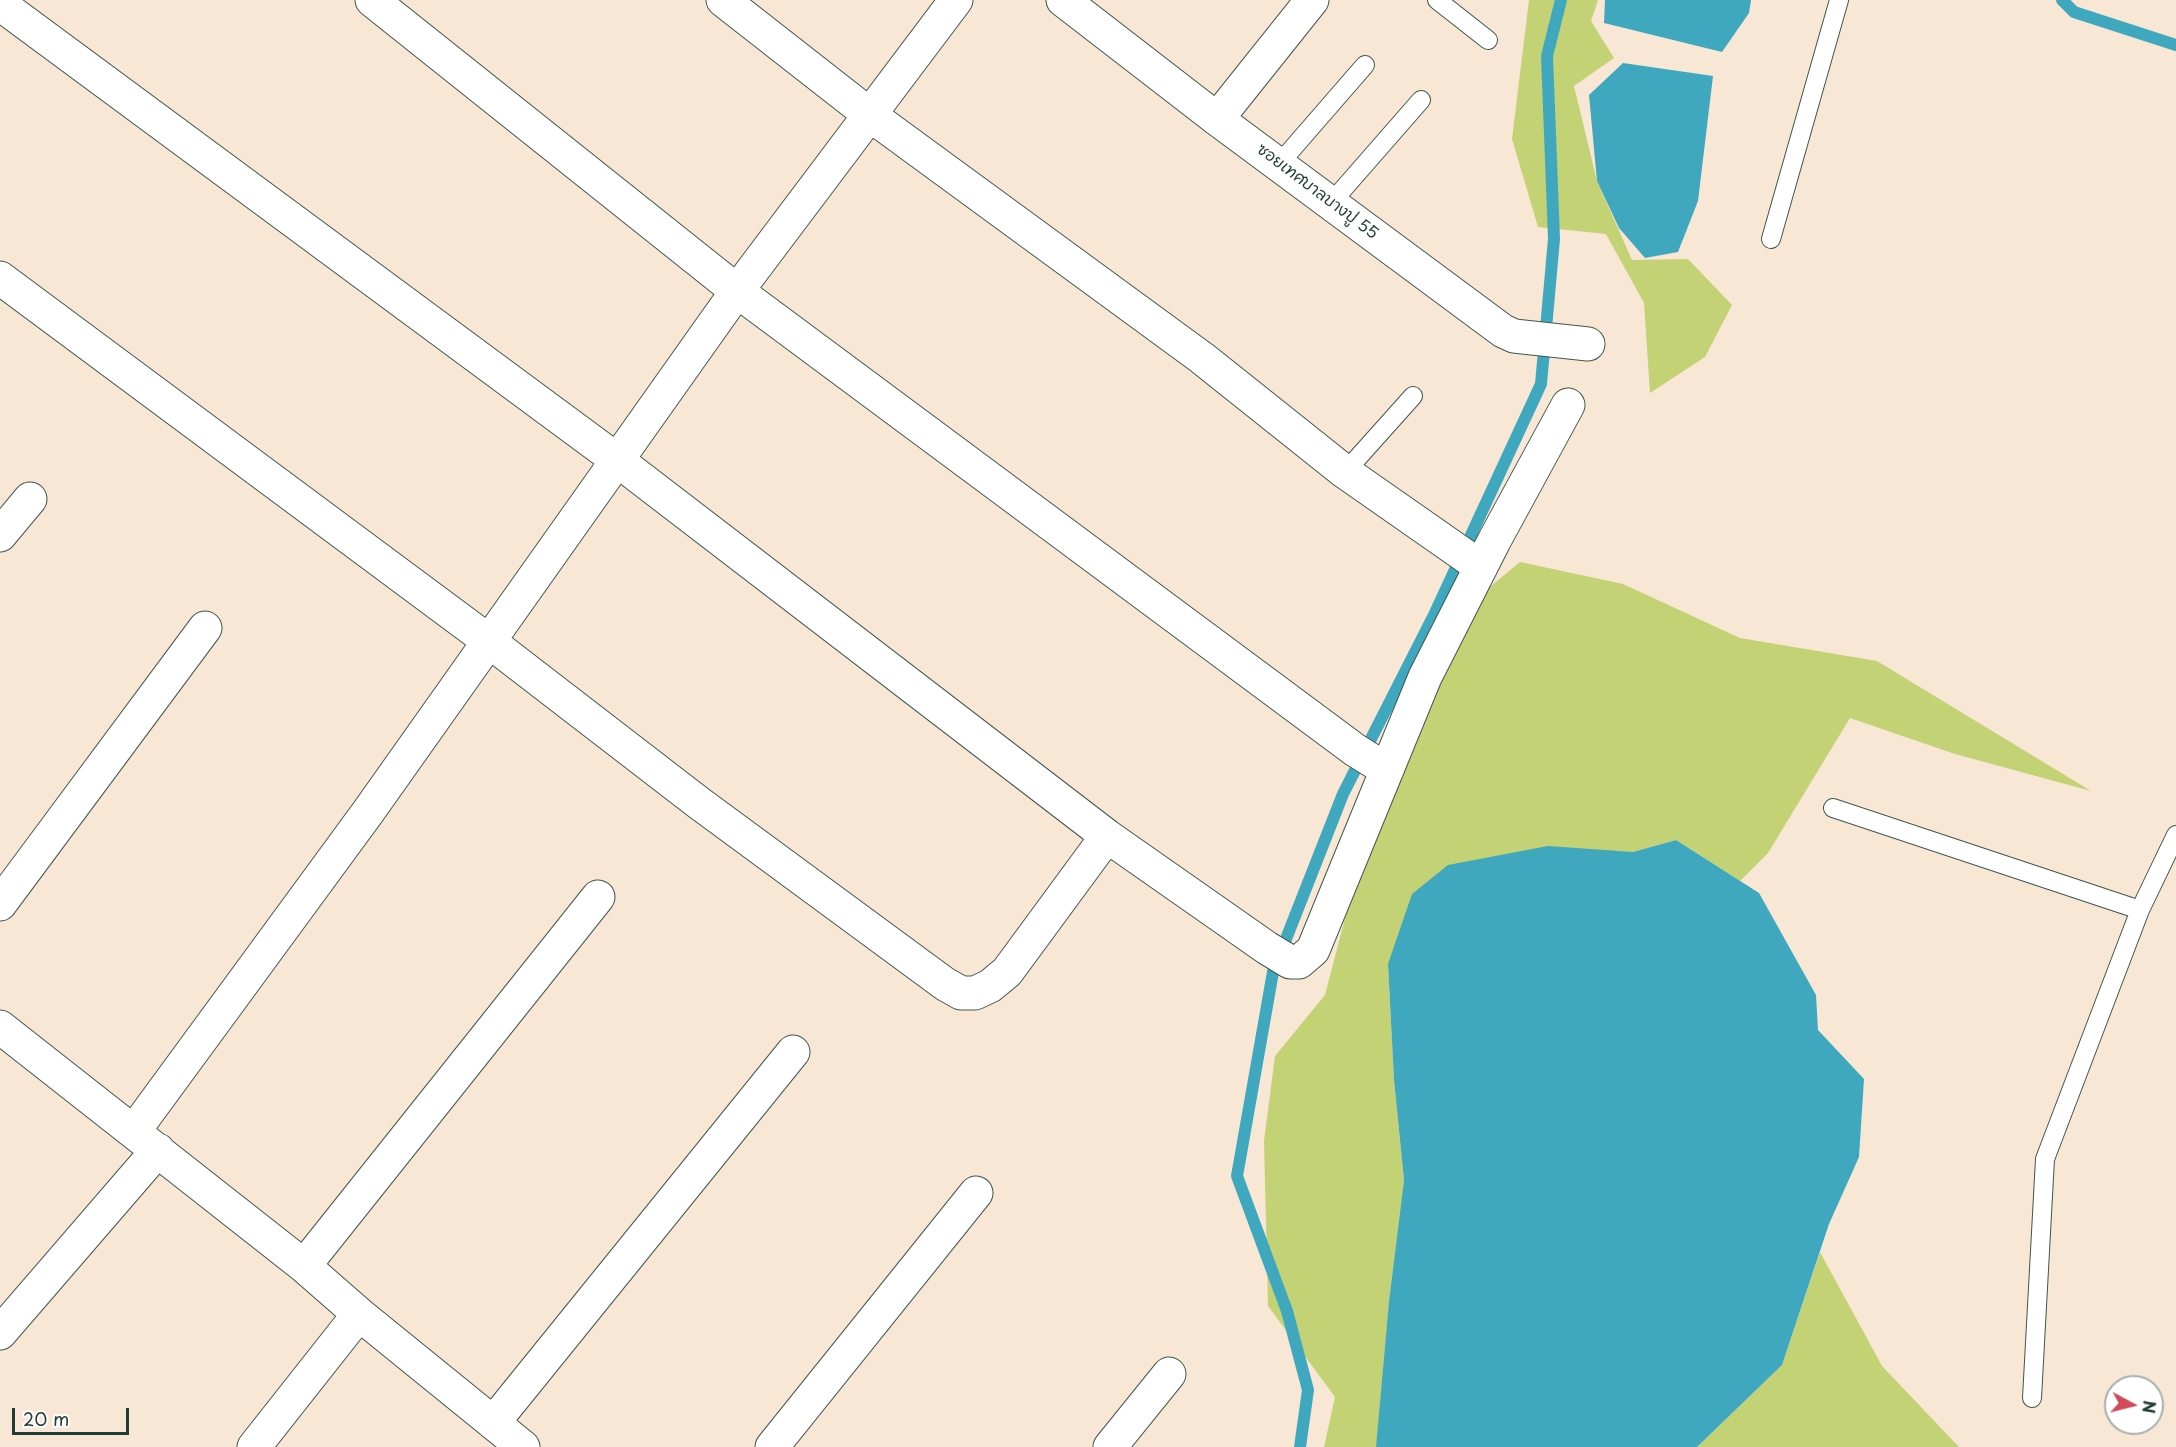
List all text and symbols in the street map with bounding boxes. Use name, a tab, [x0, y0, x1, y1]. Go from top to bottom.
street label: ซอยเทศบาลบางปู 55	[1253, 140, 1381, 244]
north arrow	[2104, 1375, 2164, 1435]
scale bar	[15, 1396, 132, 1434]
text: N	[2137, 1399, 2163, 1415]
text: 20 m	[23, 1405, 69, 1432]

